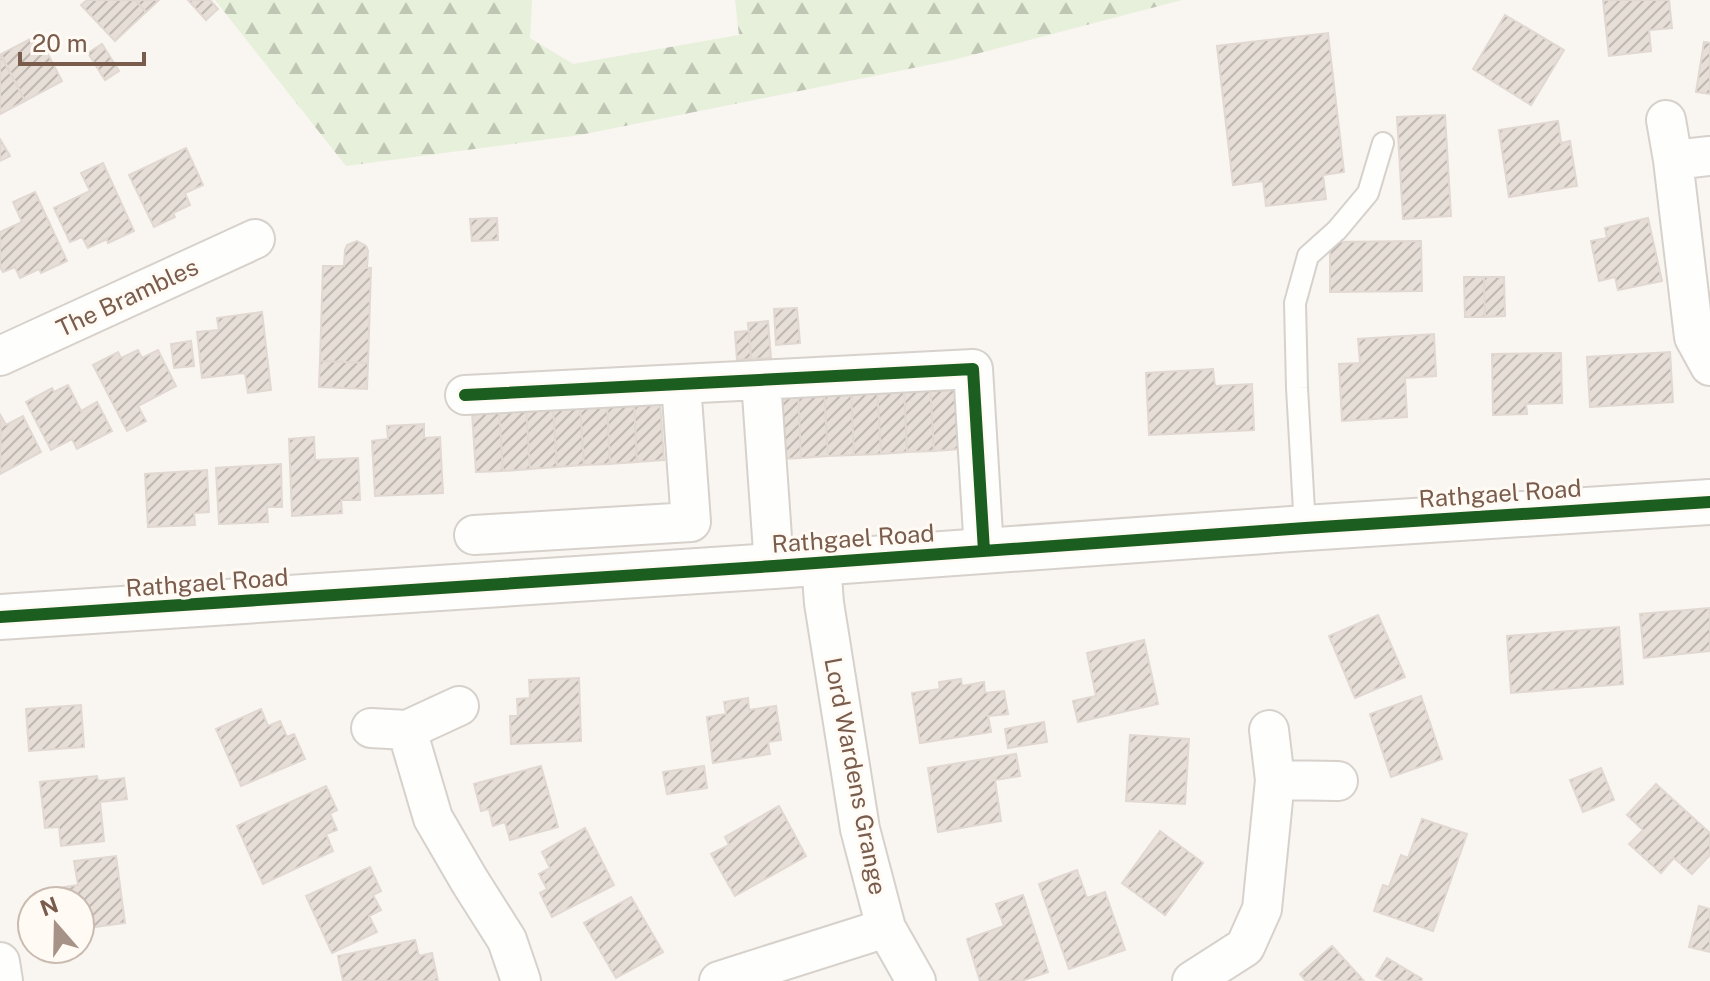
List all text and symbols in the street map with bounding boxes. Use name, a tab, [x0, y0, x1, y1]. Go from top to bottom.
scale bar	[20, 16, 144, 66]
text: 20 m	[32, 29, 88, 57]
street label: The Brambles	[52, 252, 202, 342]
street label: Rathgael Road	[1418, 473, 1582, 513]
street label: Rathgael Road	[771, 518, 935, 558]
street label: Rathgael Road	[125, 562, 289, 602]
street label: Lord Wardens Grange	[819, 655, 893, 897]
north arrow	[16, 885, 96, 965]
text: N	[37, 891, 62, 921]

